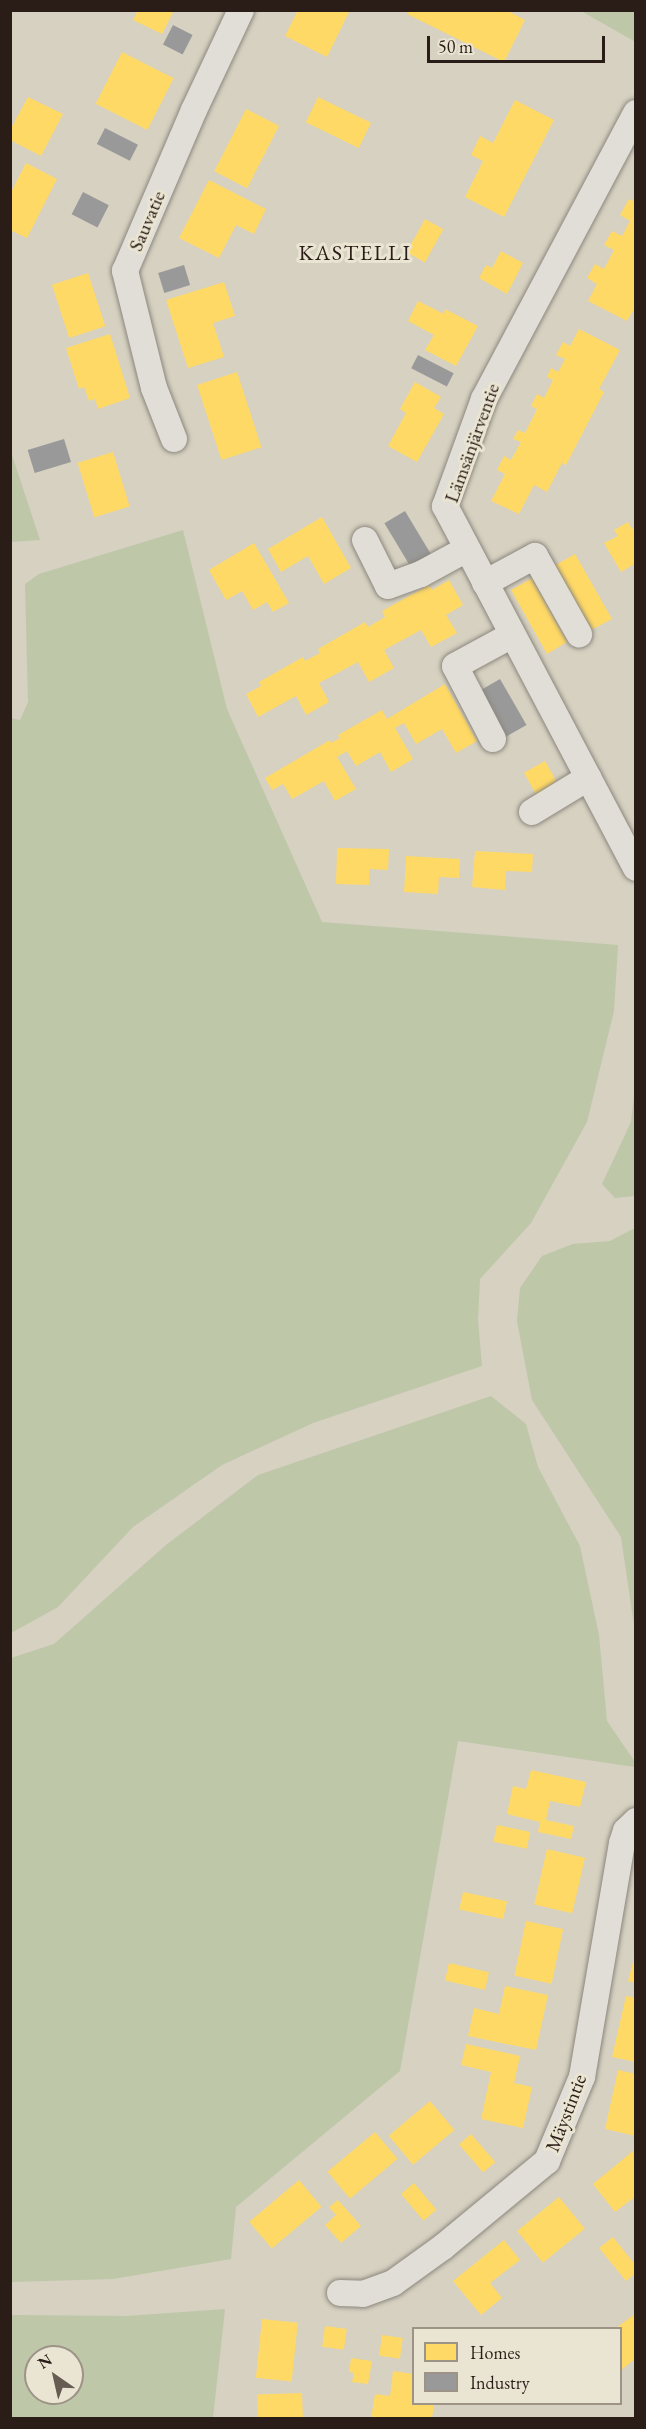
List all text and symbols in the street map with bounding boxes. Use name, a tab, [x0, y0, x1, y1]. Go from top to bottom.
scale bar	[430, 24, 608, 62]
text: 50 m	[438, 35, 473, 58]
street label: Sauvatie	[124, 187, 170, 255]
district label: KASTELLI	[299, 240, 411, 266]
street label: Lämsänjärventie	[439, 380, 505, 506]
street label: Mäystintie	[540, 2071, 592, 2155]
legend	[412, 2327, 622, 2405]
text: Homes	[470, 2341, 520, 2364]
north arrow	[24, 2345, 84, 2405]
text: N	[34, 2349, 56, 2374]
text: Industry	[470, 2371, 530, 2394]

